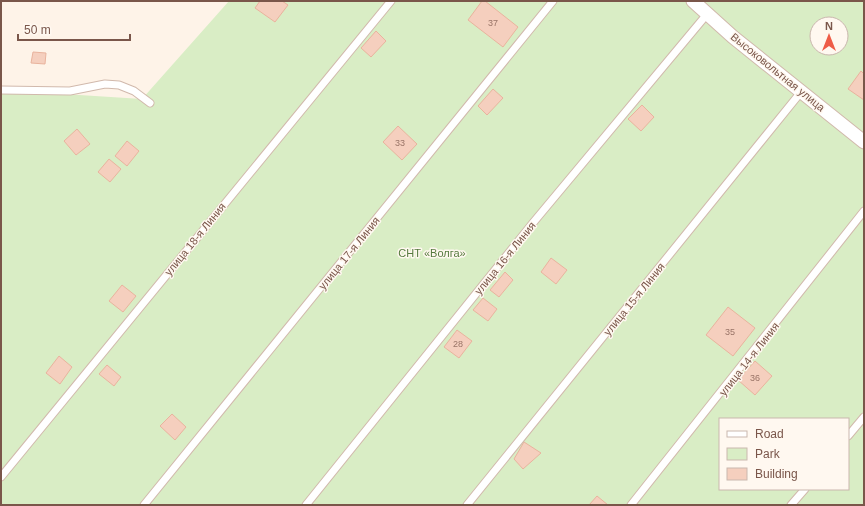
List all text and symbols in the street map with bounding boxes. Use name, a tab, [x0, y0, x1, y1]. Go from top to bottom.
scale bar	[18, 16, 130, 42]
north arrow	[809, 16, 849, 56]
house number: 37	[488, 18, 498, 28]
text: N	[825, 20, 833, 32]
text: 50 m	[24, 23, 51, 37]
street label: Высоковольтная улица	[729, 30, 828, 114]
house number: 33	[395, 138, 405, 148]
street label: улица 18-я Линия	[162, 200, 228, 278]
street label: улица 17-я Линия	[316, 214, 382, 292]
street label: улица 16-я Линия	[472, 219, 538, 297]
park label: СНТ «Волга»	[398, 247, 466, 259]
street label: улица 15-я Линия	[601, 260, 667, 338]
street label: улица 14-я Линия	[717, 320, 781, 398]
house number: 35	[725, 327, 735, 337]
house number: 28	[453, 339, 463, 349]
house number: 36	[750, 373, 760, 383]
legend	[719, 418, 849, 490]
text: Road	[755, 427, 784, 441]
text: Park	[755, 447, 781, 461]
text: Building	[755, 467, 798, 481]

